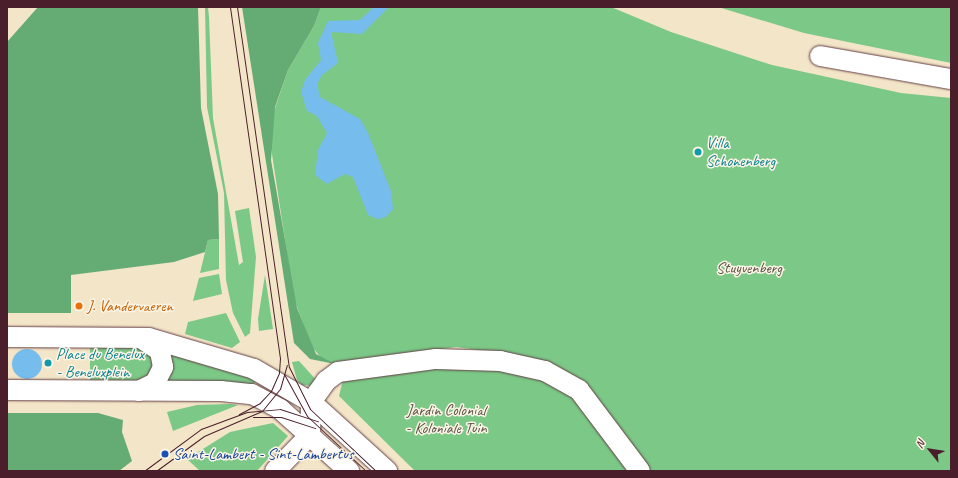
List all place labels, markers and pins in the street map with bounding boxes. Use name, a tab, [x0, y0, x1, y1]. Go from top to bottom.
place label: Villa Schonenberg	[706, 133, 775, 171]
marker: Villa Schonenberg	[693, 147, 703, 157]
place label: J. Vandervaeren	[87, 296, 173, 316]
marker: J. Vandervaeren	[74, 301, 84, 311]
place label: Place du Benelux - Beneluxplein	[56, 344, 144, 382]
marker: Place du Benelux - Beneluxplein	[43, 358, 53, 368]
place label: Saint-Lambert - Sint-Lambertus	[173, 444, 353, 464]
marker: Saint-Lambert - Sint-Lambertus	[160, 449, 170, 459]

